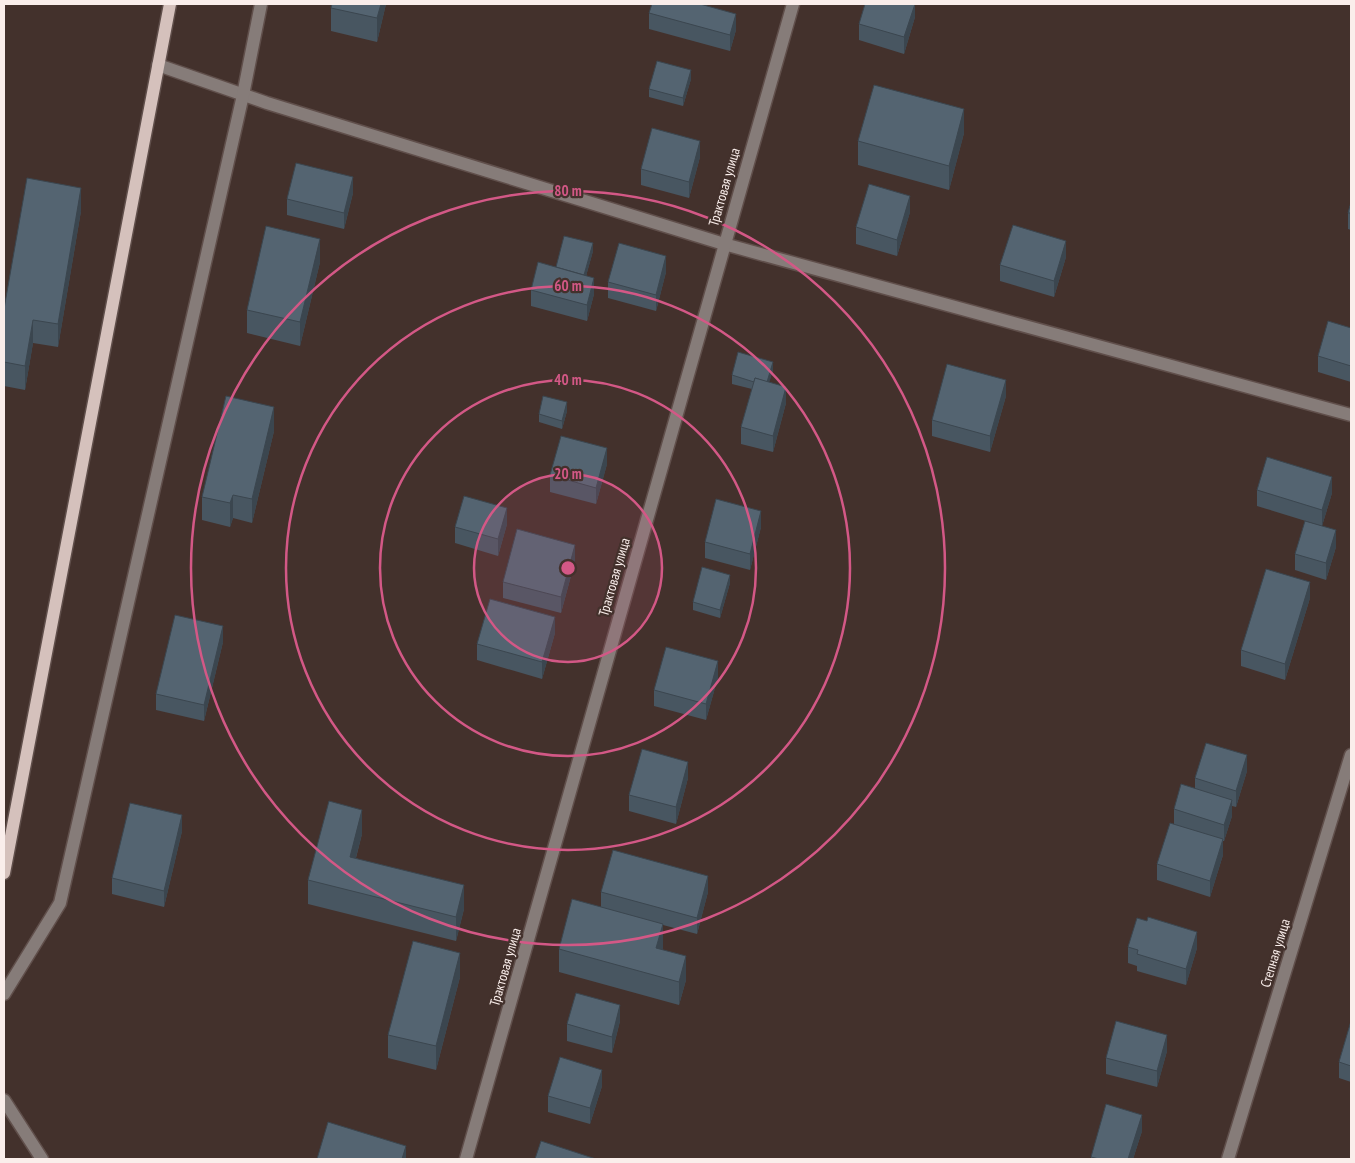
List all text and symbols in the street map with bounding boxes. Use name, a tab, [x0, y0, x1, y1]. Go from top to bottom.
street label: Трактовая улица	[704, 146, 744, 228]
text: 80 m	[554, 181, 582, 200]
text: 60 m	[554, 276, 582, 295]
text: 40 m	[554, 370, 582, 389]
text: 20 m	[554, 464, 582, 483]
street label: Трактовая улица	[594, 536, 634, 618]
centre of rings	[559, 559, 577, 577]
street label: Степная улица	[1256, 917, 1294, 989]
street label: Трактовая улица	[485, 926, 525, 1008]

